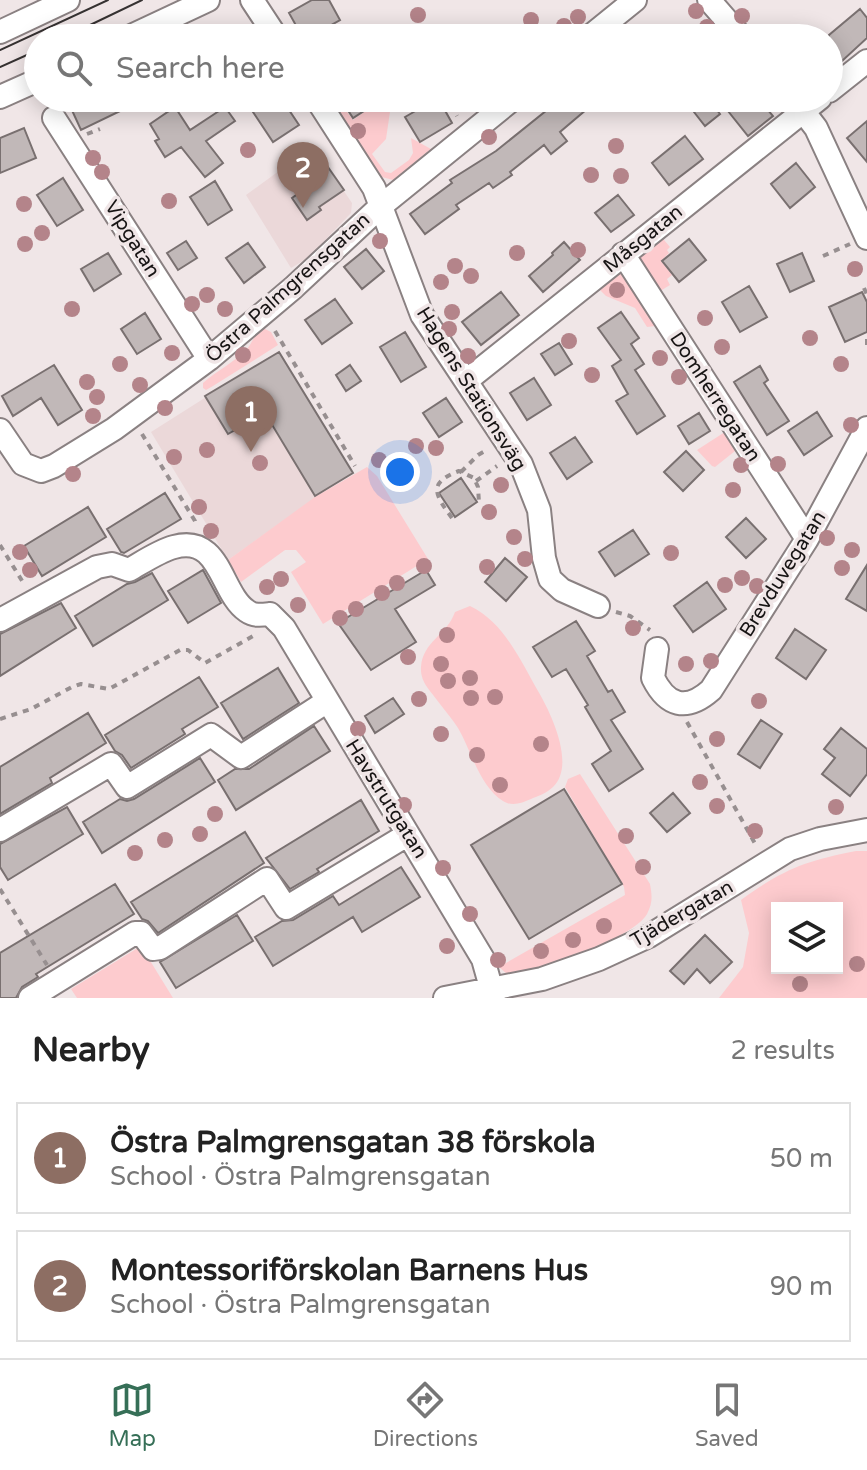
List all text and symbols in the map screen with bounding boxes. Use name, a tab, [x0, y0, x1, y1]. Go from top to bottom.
search box	[24, 24, 843, 112]
icon: search	[52, 46, 96, 90]
text: Search here	[116, 50, 285, 87]
pin: 2	[277, 142, 329, 208]
street label: Vipgatan	[99, 196, 165, 282]
street label: Måsgatan	[599, 200, 687, 278]
street label: Östra Palmgrensgatan	[200, 207, 375, 368]
street label: Hagens Stationsväg	[411, 303, 531, 475]
street label: Domherregatan	[664, 328, 766, 466]
pin: 1	[225, 386, 277, 452]
your location	[380, 452, 420, 492]
street label: Brevduvegatan	[735, 507, 831, 641]
street label: Havstrutgatan	[340, 735, 432, 863]
street label: Tjädergatan	[627, 875, 737, 953]
map controls	[771, 902, 843, 974]
button: layers	[771, 902, 843, 974]
text: Nearby	[32, 1030, 150, 1071]
text: 2 results	[730, 1035, 835, 1066]
text: Östra Palmgrensgatan 38 förskola	[110, 1124, 596, 1161]
text: 1	[52, 1143, 68, 1174]
text: 50 m	[770, 1143, 833, 1174]
text: School · Östra Palmgrensgatan	[110, 1161, 491, 1192]
text: Montessoriförskolan Barnens Hus	[110, 1252, 588, 1289]
text: 2	[52, 1271, 68, 1302]
text: 90 m	[770, 1271, 833, 1302]
text: School · Östra Palmgrensgatan	[110, 1289, 491, 1320]
tab: Map	[108, 1378, 156, 1452]
tab: Directions	[373, 1378, 478, 1452]
tab: Saved	[695, 1378, 759, 1452]

